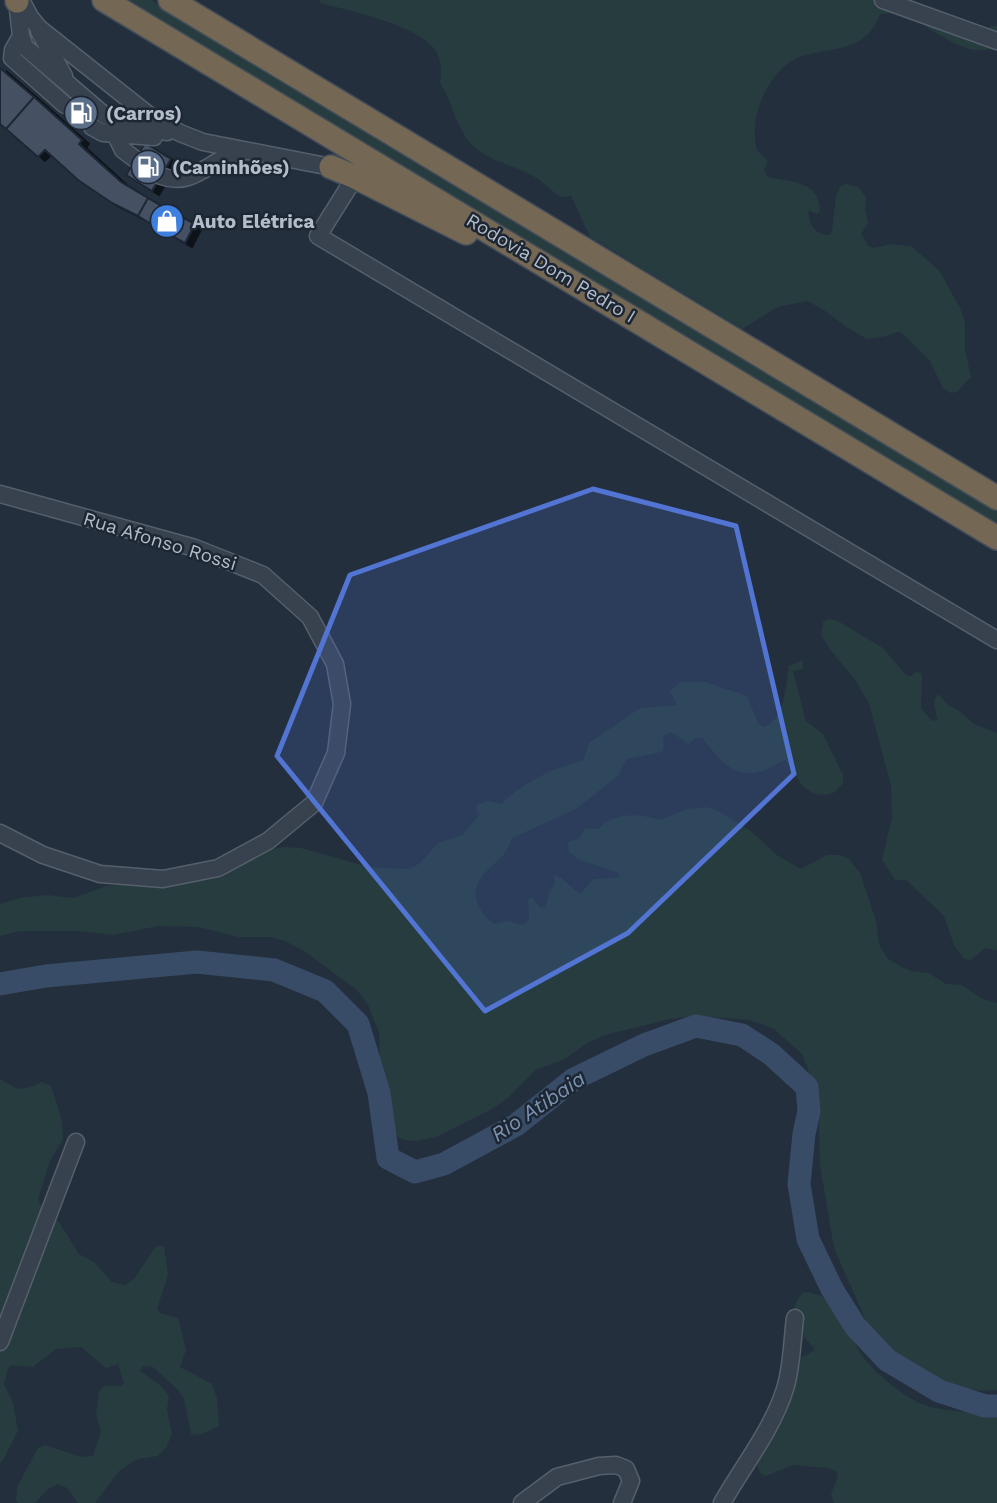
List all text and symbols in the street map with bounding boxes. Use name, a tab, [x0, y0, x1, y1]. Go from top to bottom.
fuel station icon: (Carros)	[62, 94, 100, 132]
place label: (Carros)	[106, 102, 182, 125]
fuel station icon: (Caminhões)	[129, 148, 167, 186]
place label: (Caminhões)	[172, 156, 290, 179]
shop icon: Auto Elétrica	[148, 202, 186, 240]
street label: Rodovia Dom Pedro I	[462, 208, 640, 328]
place label: Auto Elétrica	[192, 210, 315, 233]
street label: Rua Afonso Rossi	[80, 507, 240, 575]
water label: Rio Atibaia	[486, 1065, 590, 1147]

